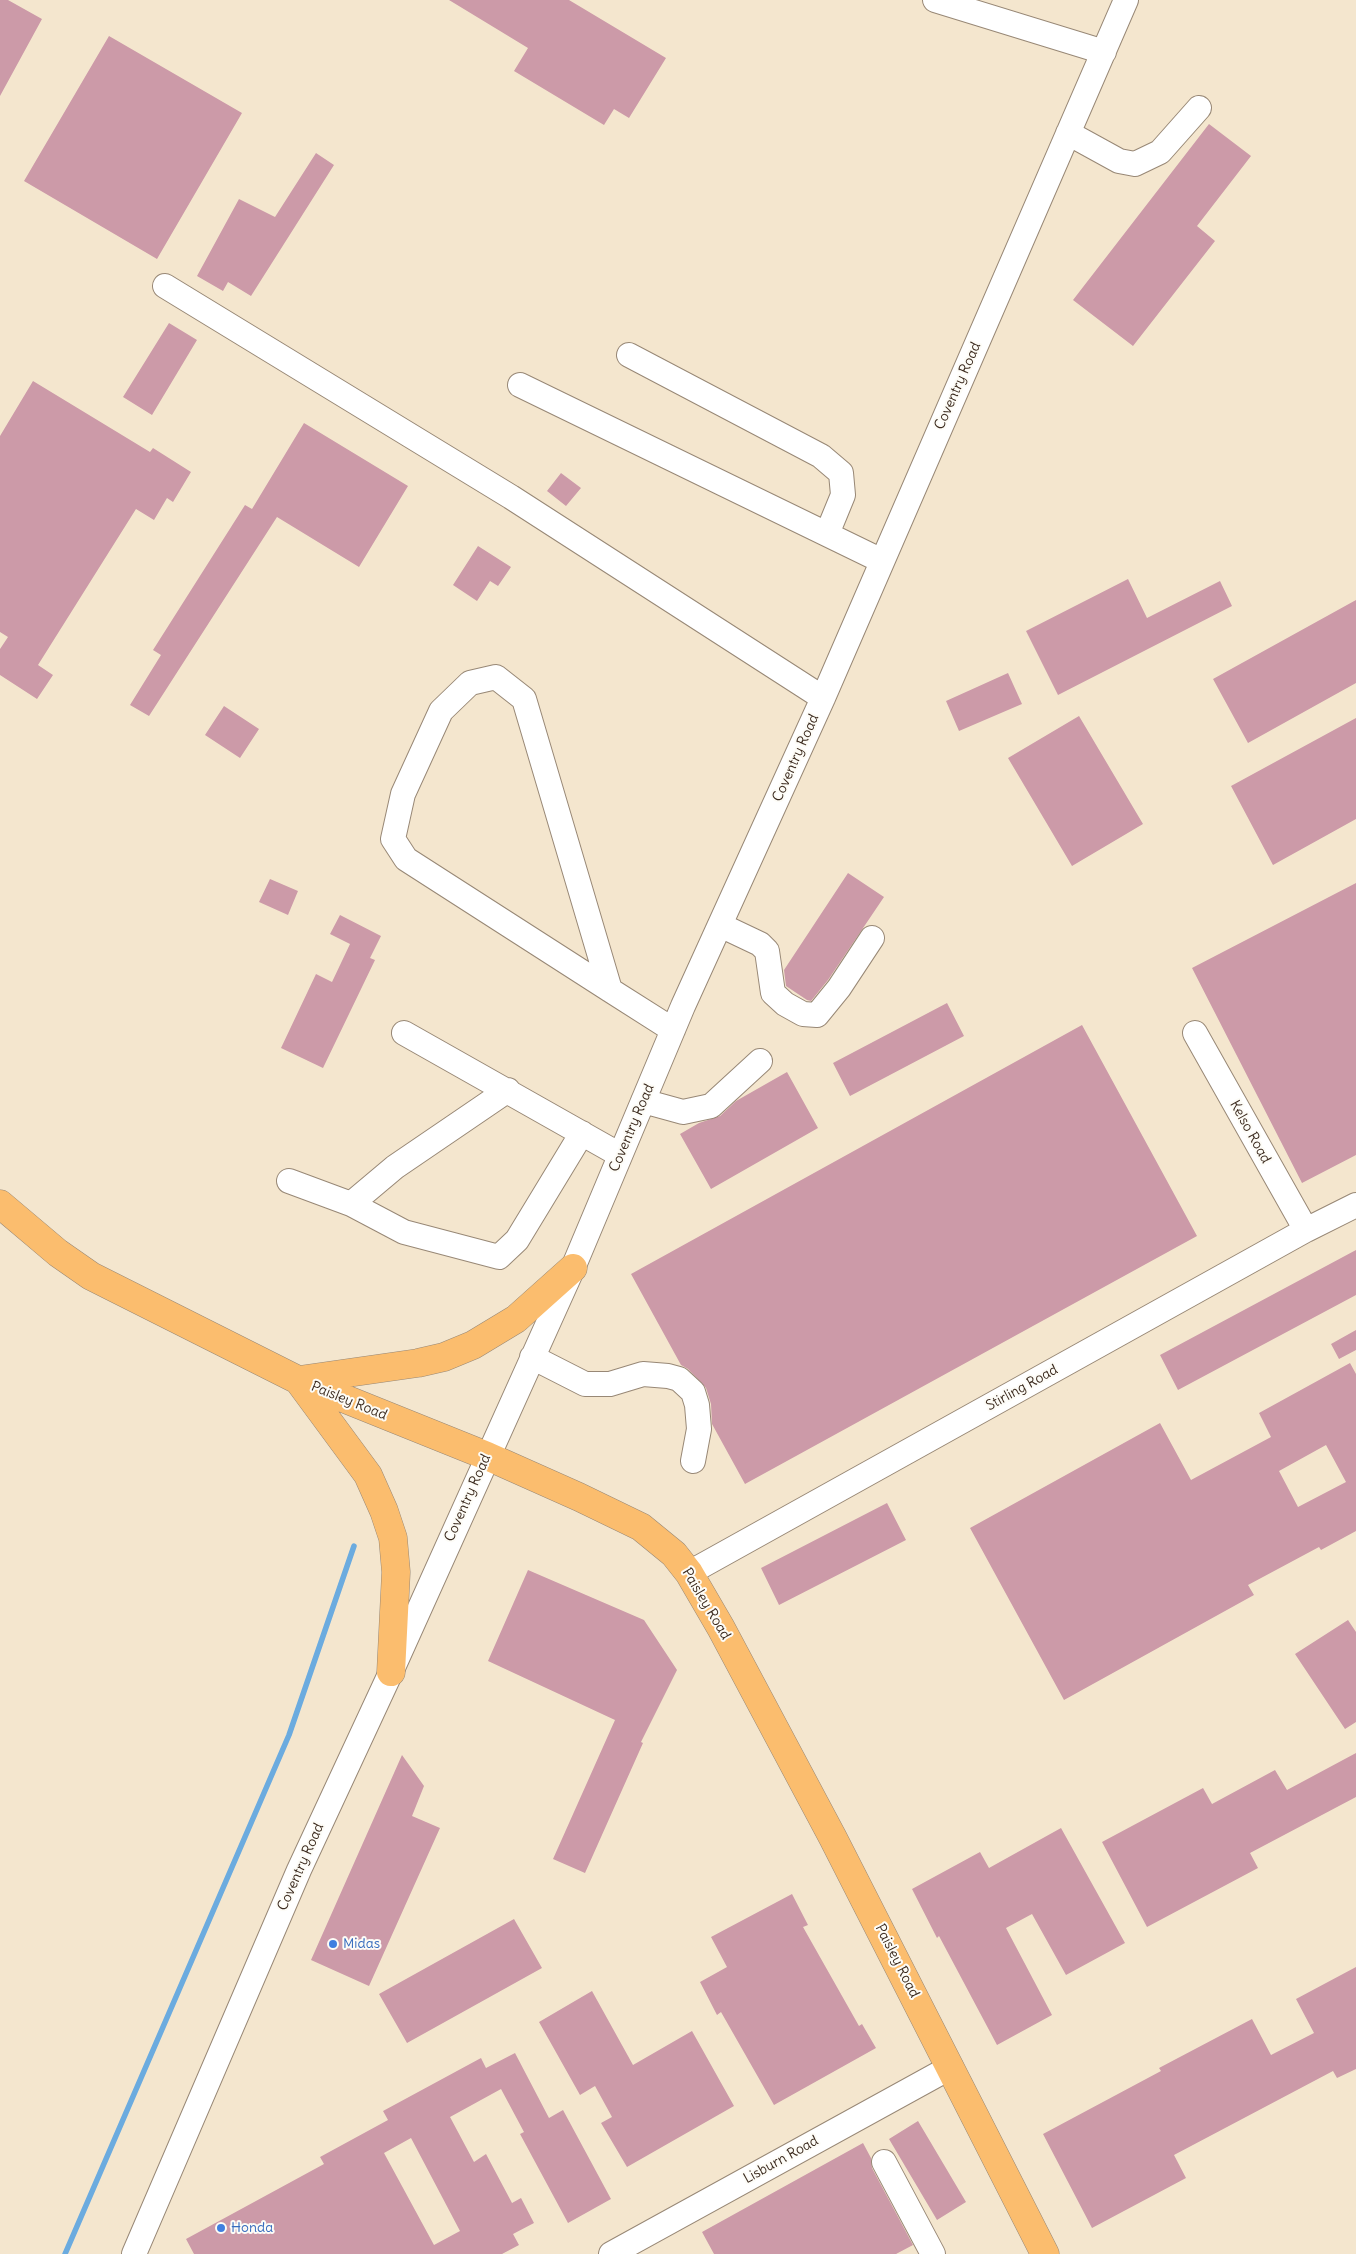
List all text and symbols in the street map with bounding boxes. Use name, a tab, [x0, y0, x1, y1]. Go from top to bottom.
street label: Coventry Road	[931, 340, 985, 432]
street label: Coventry Road	[769, 712, 823, 804]
street label: Coventry Road	[606, 1082, 658, 1174]
street label: Kelso Road	[1226, 1098, 1274, 1166]
street label: Stirling Road	[983, 1361, 1061, 1415]
street label: Paisley Road	[309, 1378, 389, 1424]
street label: Coventry Road	[441, 1452, 495, 1544]
street label: Paisley Road	[678, 1565, 734, 1643]
street label: Coventry Road	[274, 1821, 328, 1913]
street label: Paisley Road	[871, 1921, 923, 2001]
place label: Midas	[343, 1936, 380, 1952]
marker: Midas	[327, 1938, 339, 1950]
street label: Lisburn Road	[741, 2133, 821, 2187]
place label: Honda	[231, 2220, 273, 2236]
marker: Honda	[215, 2222, 227, 2234]

